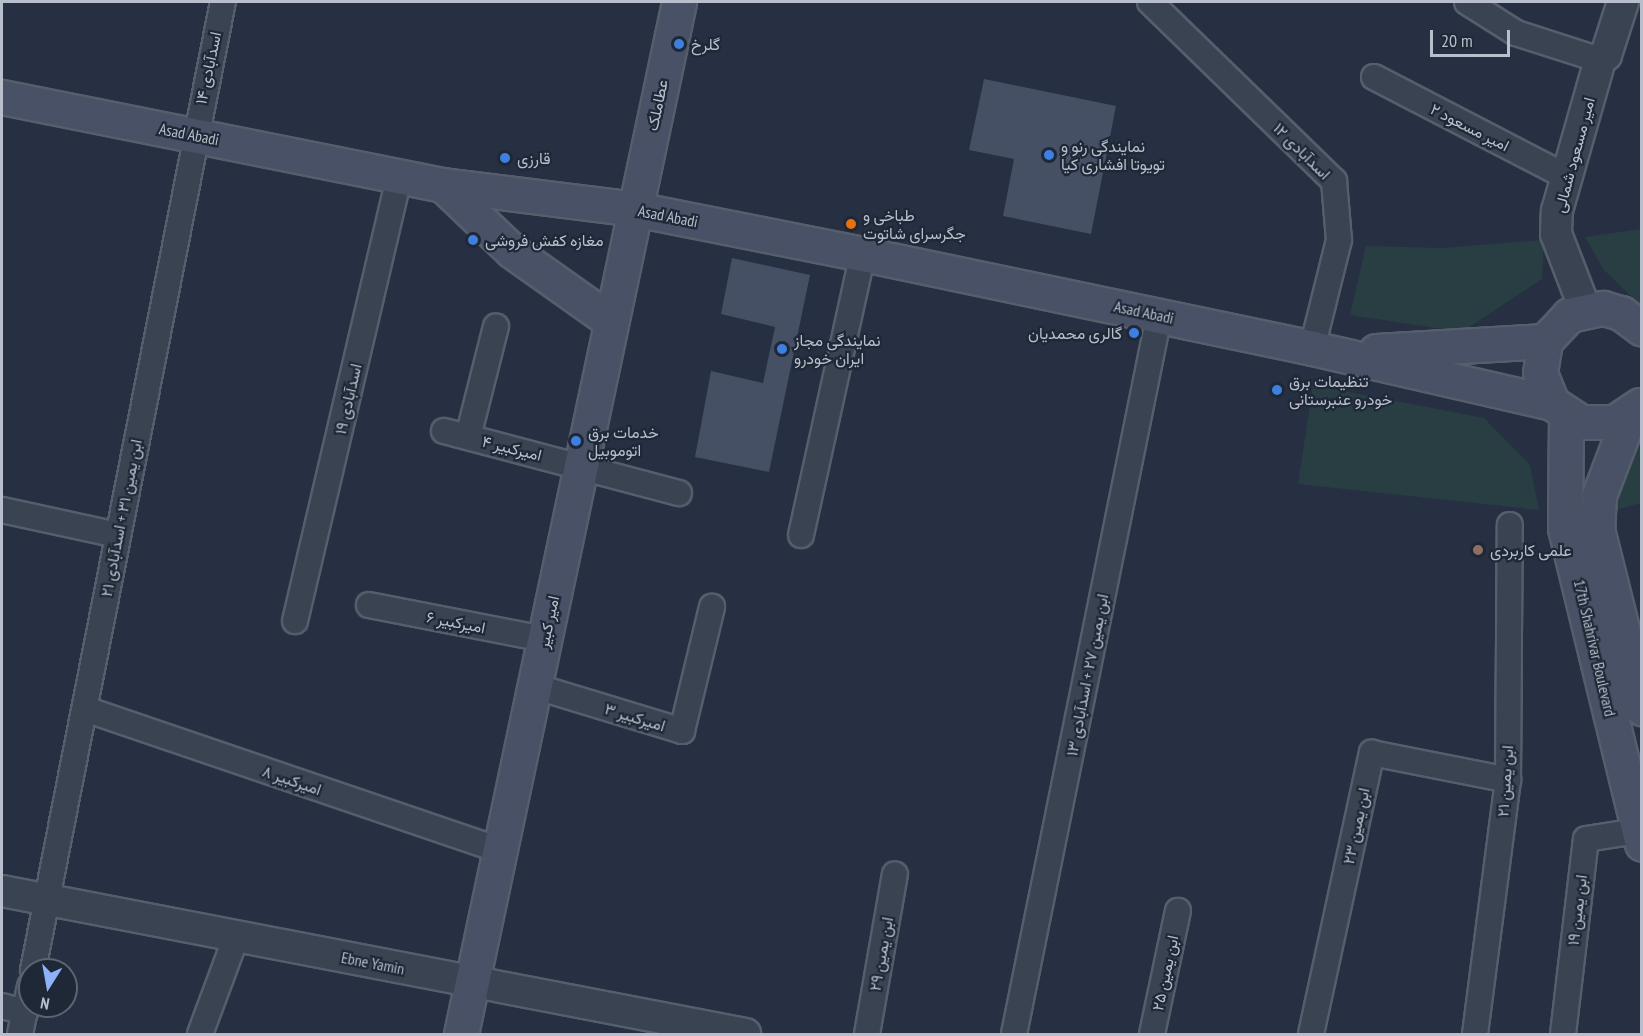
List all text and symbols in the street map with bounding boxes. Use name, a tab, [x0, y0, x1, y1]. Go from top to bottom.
scale bar	[1433, 18, 1512, 56]
text: 20 m	[1441, 29, 1473, 52]
street label: اسدآبادی ۱۴	[191, 30, 225, 106]
place label: گلرخ	[691, 34, 720, 54]
marker: گلرخ	[672, 37, 686, 51]
street label: عطاملک	[642, 78, 672, 132]
street label: امیر مسعود شمالی	[1549, 95, 1599, 215]
street label: امیر مسعود ۲	[1427, 99, 1513, 155]
street label: اسدآبادی ۱۲	[1269, 118, 1335, 184]
street label: Asad Abadi	[157, 119, 221, 149]
place label: نمایندگی رنو و تویوتا افشاری کیا	[1061, 136, 1165, 174]
place label: قارزی	[517, 148, 550, 168]
marker: نمایندگی رنو و تویوتا افشاری کیا	[1042, 148, 1056, 162]
marker: قارزی	[498, 151, 512, 165]
street label: Asad Abadi	[636, 201, 700, 231]
place label: طباخی و جگرسرای شاتوت	[863, 205, 966, 243]
marker: طباخی و جگرسرای شاتوت	[844, 217, 858, 231]
place label: مغازه کفش فروشی	[485, 230, 604, 250]
marker: مغازه کفش فروشی	[466, 233, 480, 247]
street label: Asad Abadi	[1112, 296, 1176, 328]
place label: گالری محمدیان	[1028, 323, 1122, 343]
marker: گالری محمدیان	[1127, 326, 1141, 340]
place label: نمایندگی مجاز ایران خودرو	[794, 330, 881, 368]
marker: نمایندگی مجاز ایران خودرو	[775, 342, 789, 356]
street label: اسدآبادی ۱۹	[331, 362, 365, 436]
place label: تنظیمات برق خودرو عنبرستانی	[1289, 371, 1392, 409]
marker: تنظیمات برق خودرو عنبرستانی	[1270, 383, 1284, 397]
place label: خدمات برق اتوموبیل	[588, 422, 659, 460]
street label: امیرکبیر ۴	[480, 431, 544, 465]
marker: خدمات برق اتوموبیل	[569, 434, 583, 448]
street label: ابن یمین ۳۱ + اسدآبادی ۲۱	[96, 438, 146, 598]
place label: علمی کاربردی	[1490, 540, 1572, 560]
marker: علمی کاربردی	[1471, 543, 1485, 557]
street label: 17th Shahrivar Boulevard	[1570, 578, 1620, 718]
street label: ابن یمین ۲۷ + اسدآبادی ۱۳	[1062, 592, 1112, 758]
street label: امیر کبیر	[533, 594, 563, 650]
street label: امیرکبیر ۶	[425, 607, 487, 637]
street label: امیرکبیر ۳	[602, 699, 668, 735]
street label: ابن یمین ۲۱	[1493, 745, 1517, 817]
street label: امیرکبیر ۸	[260, 761, 324, 799]
street label: ابن یمین ۲۳	[1339, 786, 1373, 866]
street label: ابن یمین ۱۹	[1563, 874, 1591, 946]
street label: ابن یمین ۲۹	[865, 915, 897, 993]
street label: ابن یمین ۲۵	[1148, 934, 1182, 1012]
street label: Ebne Yamin	[340, 947, 406, 979]
north arrow	[18, 958, 78, 1018]
text: N	[39, 993, 51, 1014]

